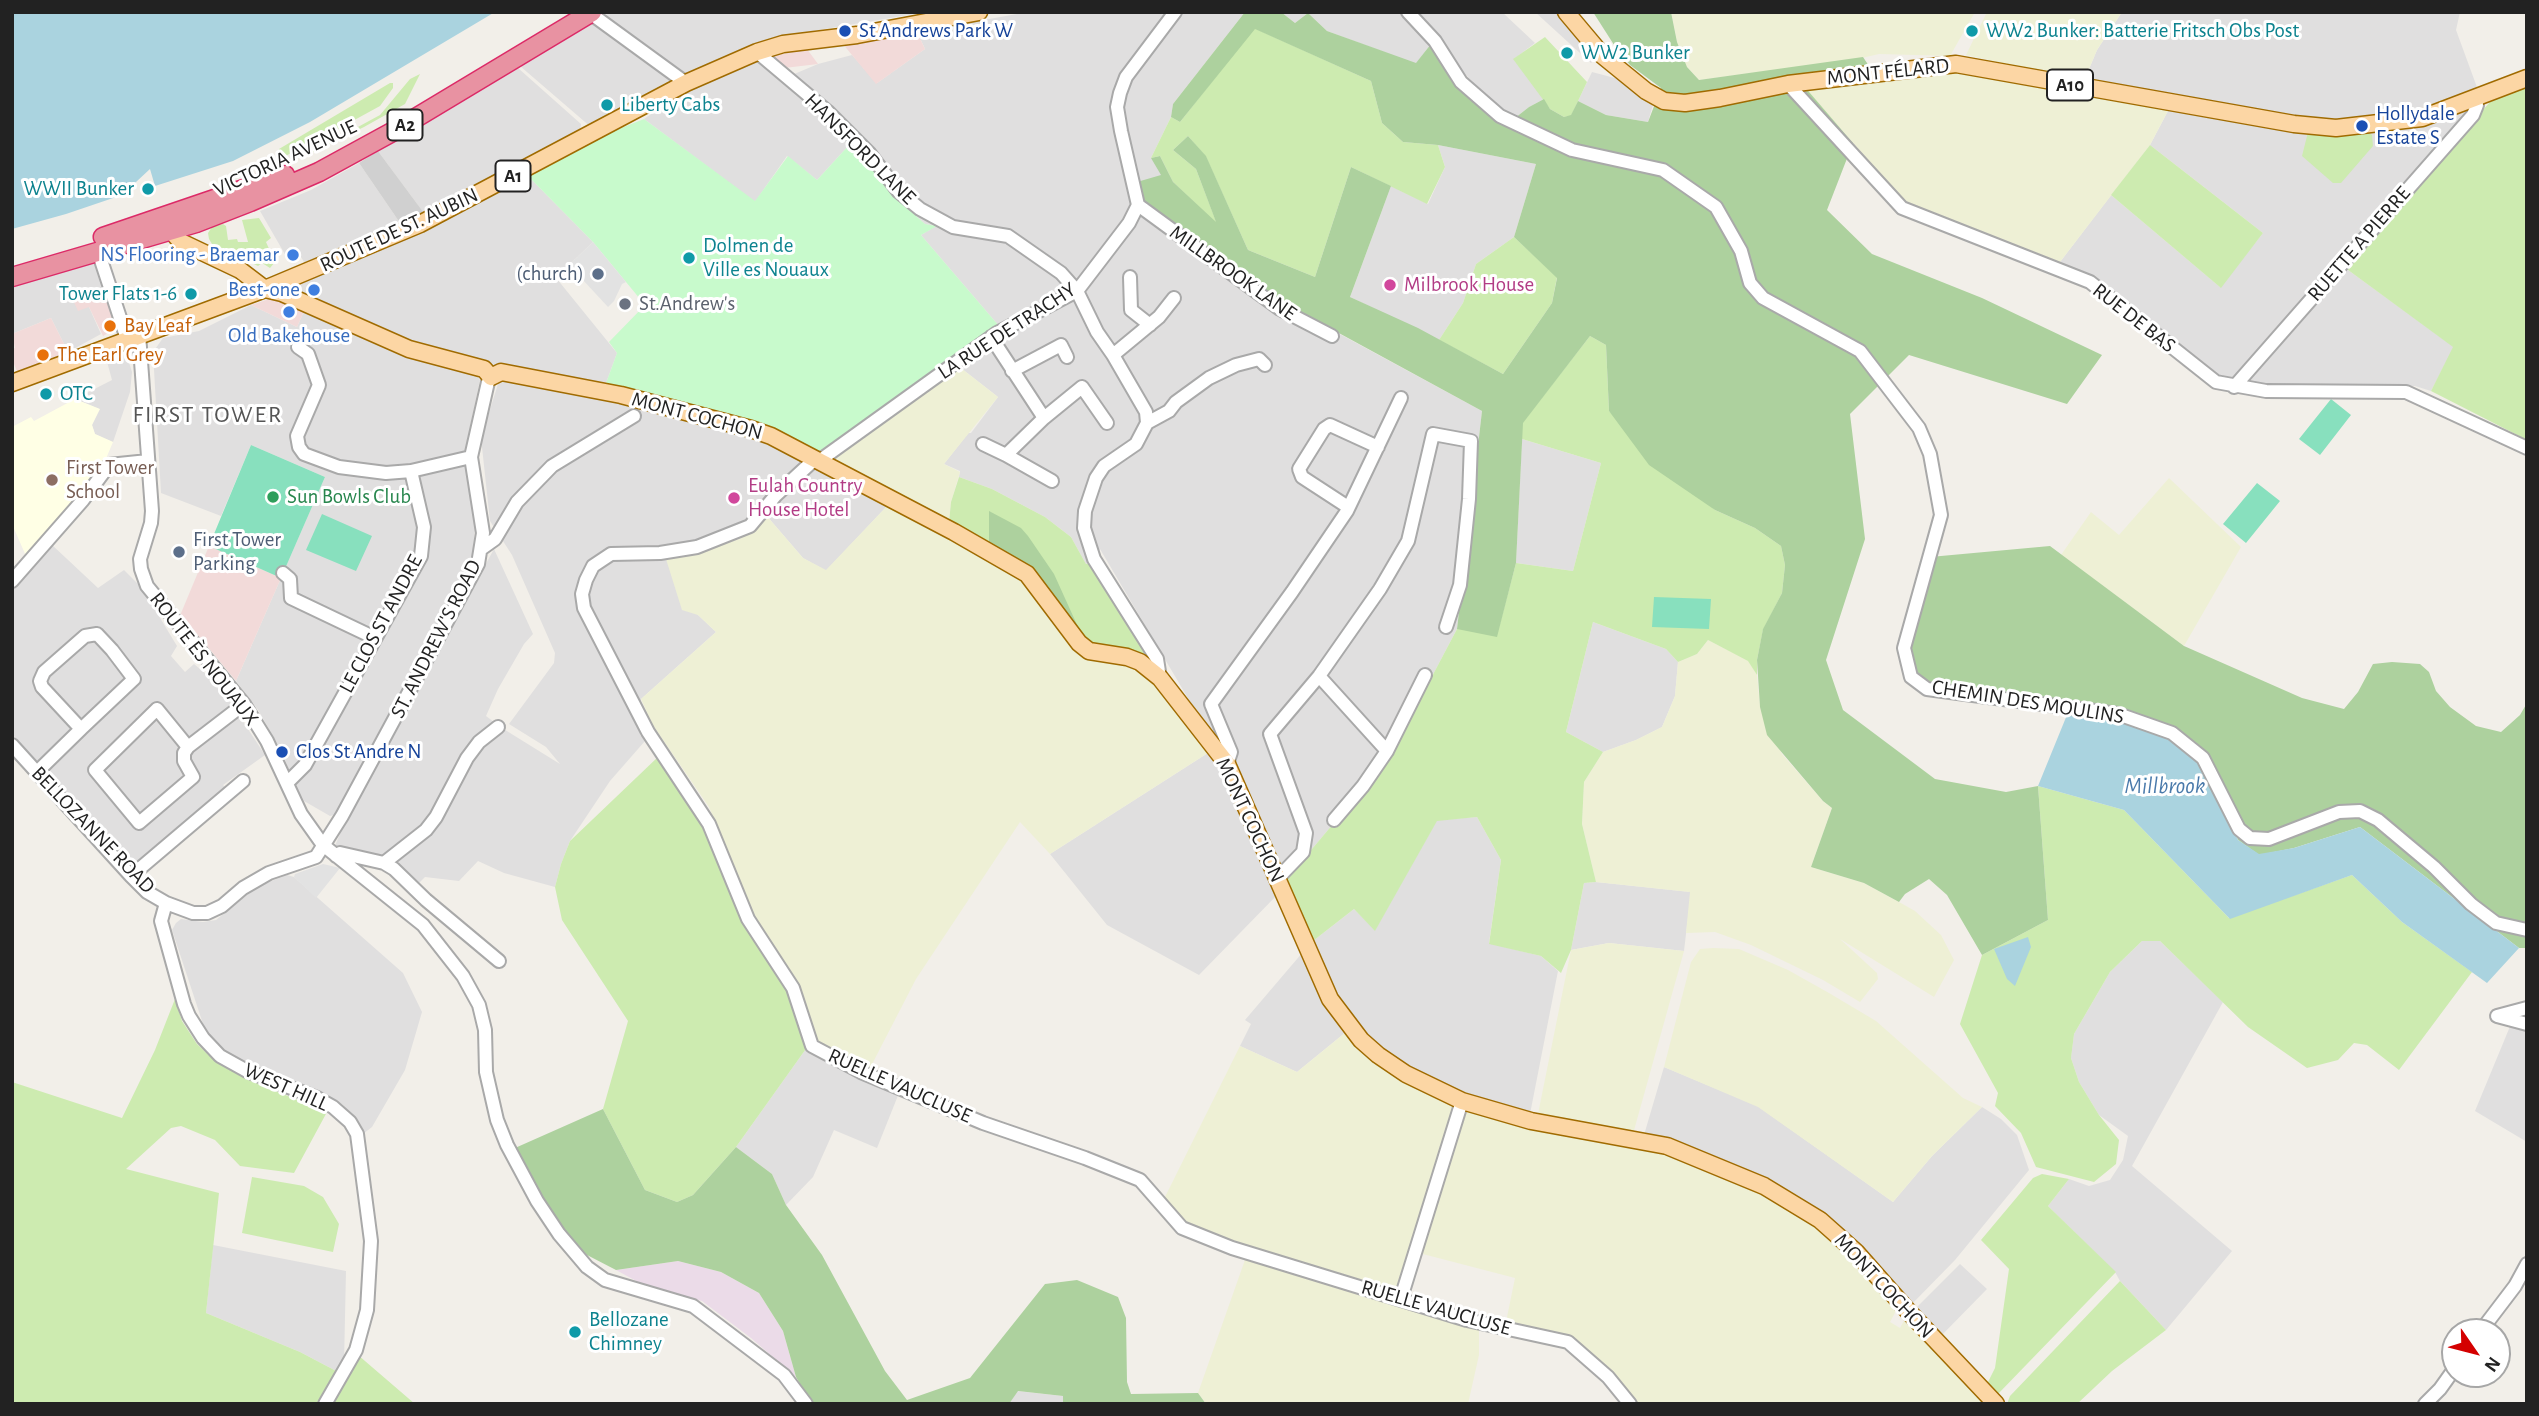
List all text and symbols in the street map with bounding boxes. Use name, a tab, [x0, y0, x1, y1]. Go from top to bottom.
place label: St Andrews Park W	[859, 18, 1013, 44]
place label: WW2 Bunker: Batterie Fritsch Obs Post	[1986, 18, 2299, 44]
marker: St Andrews Park W	[837, 23, 853, 39]
marker: WW2 Bunker: Batterie Fritsch Obs Post	[1964, 23, 1980, 39]
place label: WW2 Bunker	[1581, 40, 1690, 66]
marker: WW2 Bunker	[1559, 45, 1575, 61]
street label: MONT FÉLARD	[1826, 53, 1950, 91]
road number: A10	[2047, 69, 2093, 100]
street label: HANSFORD LANE	[799, 88, 921, 210]
place label: Liberty Cabs	[621, 92, 720, 118]
marker: Liberty Cabs	[599, 97, 615, 113]
place label: Hollydale Estate S	[2376, 101, 2455, 151]
road number: A2	[388, 110, 422, 140]
street label: VICTORIA AVENUE	[209, 114, 361, 202]
marker: Hollydale Estate S	[2354, 118, 2370, 134]
road number: A1	[496, 160, 530, 192]
place label: WWII Bunker	[23, 176, 134, 202]
marker: WWII Bunker	[140, 181, 156, 197]
street label: RUETTE A PIERRE	[2302, 181, 2416, 307]
street label: ROUTE DE ST. AUBIN	[316, 182, 482, 278]
street label: MILLBROOK LANE	[1165, 220, 1301, 326]
place label: Dolmen de Ville es Nouaux	[703, 233, 829, 283]
place label: NS Flooring - Braemar	[100, 242, 279, 268]
marker: NS Flooring - Braemar	[285, 247, 301, 263]
marker: Dolmen de Ville es Nouaux	[681, 250, 697, 266]
place label: (church)	[516, 261, 584, 287]
marker: (church)	[590, 266, 606, 282]
place label: Milbrook House	[1404, 272, 1534, 298]
place label: Best-one	[228, 277, 300, 303]
street label: LA RUE DE TRACHY	[933, 277, 1081, 385]
marker: Milbrook House	[1382, 277, 1398, 293]
street label: RUE DE BAS	[2087, 278, 2181, 358]
place label: Tower Flats 1-6	[59, 281, 177, 307]
marker: Best-one	[306, 282, 322, 298]
marker: Tower Flats 1-6	[183, 286, 199, 302]
place label: St.Andrew's	[639, 291, 735, 317]
marker: St.Andrew's	[617, 296, 633, 312]
marker: Old Bakehouse	[281, 304, 297, 320]
place label: Bay Leaf	[124, 313, 191, 339]
marker: Bay Leaf	[102, 318, 118, 334]
place label: Old Bakehouse	[228, 323, 350, 349]
place label: The Earl Grey	[57, 342, 163, 368]
marker: The Earl Grey	[35, 347, 51, 363]
place label: OTC	[60, 381, 93, 407]
marker: OTC	[38, 386, 54, 402]
street label: MONT COCHON	[629, 386, 765, 446]
district label: FIRST TOWER	[134, 401, 282, 429]
place label: First Tower School	[66, 455, 154, 505]
marker: First Tower School	[44, 472, 60, 488]
place label: Eulah Country House Hotel	[748, 473, 863, 523]
place label: Sun Bowls Club	[287, 484, 411, 510]
marker: Sun Bowls Club	[265, 489, 281, 505]
marker: Eulah Country House Hotel	[726, 490, 742, 506]
place label: First Tower Parking	[193, 527, 281, 577]
marker: First Tower Parking	[171, 544, 187, 560]
street label: LE CLOS ST ANDRE	[334, 550, 428, 698]
street label: ST. ANDREW'S ROAD	[385, 556, 487, 722]
street label: ROUTE ÈS NOUAUX	[144, 587, 264, 731]
street label: CHEMIN DES MOULINS	[1930, 674, 2126, 730]
place label: Clos St Andre N	[296, 739, 422, 765]
marker: Clos St Andre N	[274, 744, 290, 760]
street label: MONT COCHON	[1210, 754, 1290, 886]
street label: BELLOZANNE ROAD	[26, 761, 160, 899]
water label: Millbrook	[2125, 772, 2205, 800]
street label: RUELLE VAUCLUSE	[824, 1043, 976, 1129]
street label: WEST HILL	[240, 1057, 332, 1117]
street label: MONT COCHON	[1829, 1228, 1939, 1344]
street label: RUELLE VAUCLUSE	[1358, 1275, 1514, 1341]
place label: Bellozane Chimney	[589, 1307, 669, 1357]
north arrow	[2441, 1318, 2511, 1388]
marker: Bellozane Chimney	[567, 1324, 583, 1340]
text: N	[2480, 1353, 2504, 1375]

